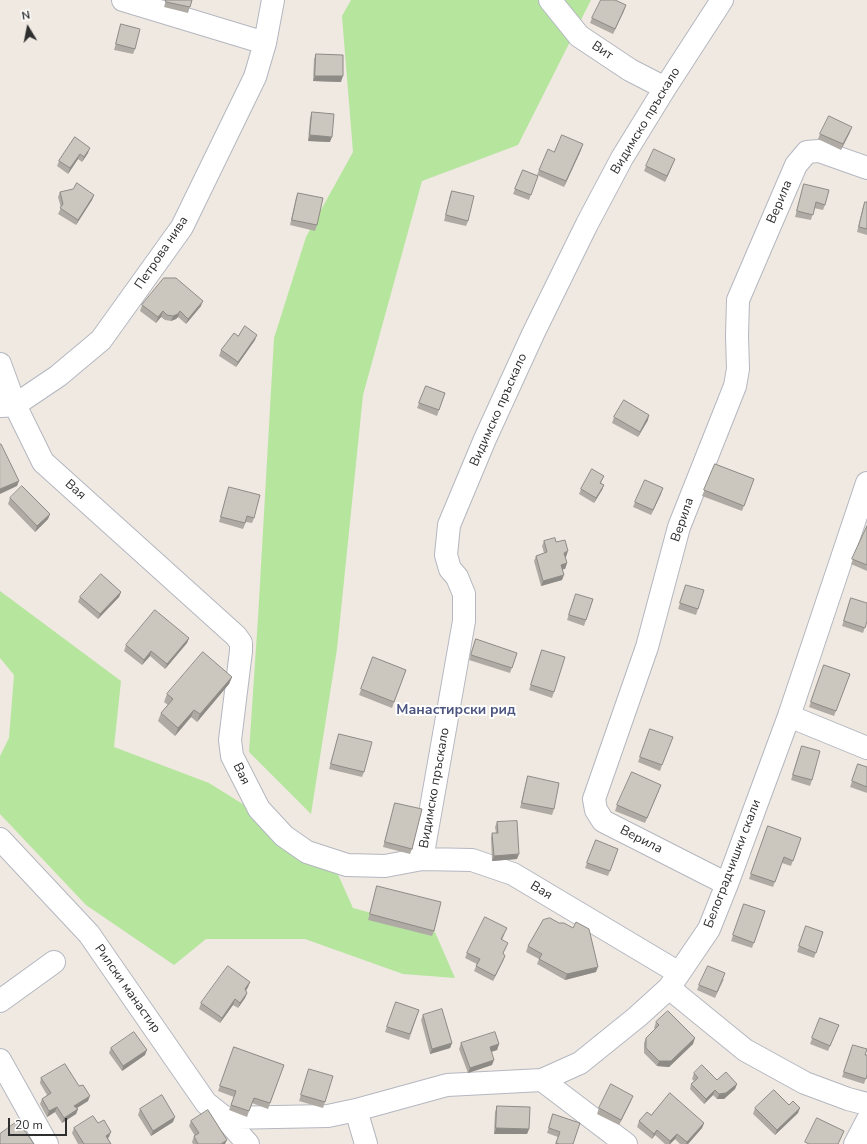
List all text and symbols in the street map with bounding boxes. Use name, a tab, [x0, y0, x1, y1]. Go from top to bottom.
north arrow	[8, 8, 48, 48]
text: N	[20, 8, 31, 24]
street label: Вит	[588, 38, 616, 64]
street label: Видимско пръскало	[608, 65, 684, 177]
street label: Верила	[764, 178, 796, 226]
street label: Петрова нива	[132, 214, 192, 292]
street label: Видимско пръскало	[467, 351, 531, 469]
street label: Вая	[61, 477, 89, 503]
street label: Верила	[668, 496, 698, 544]
district label: Манастирски рид	[396, 703, 516, 719]
street label: Видимско пръскало	[417, 727, 453, 849]
street label: Вая	[229, 760, 253, 788]
street label: Белоградчишки скали	[701, 797, 765, 931]
street label: Верила	[617, 823, 665, 857]
street label: Вая	[527, 878, 555, 904]
street label: Рилски манастир	[91, 942, 163, 1036]
scale bar	[10, 1110, 69, 1136]
text: 20 m	[15, 1117, 43, 1133]

